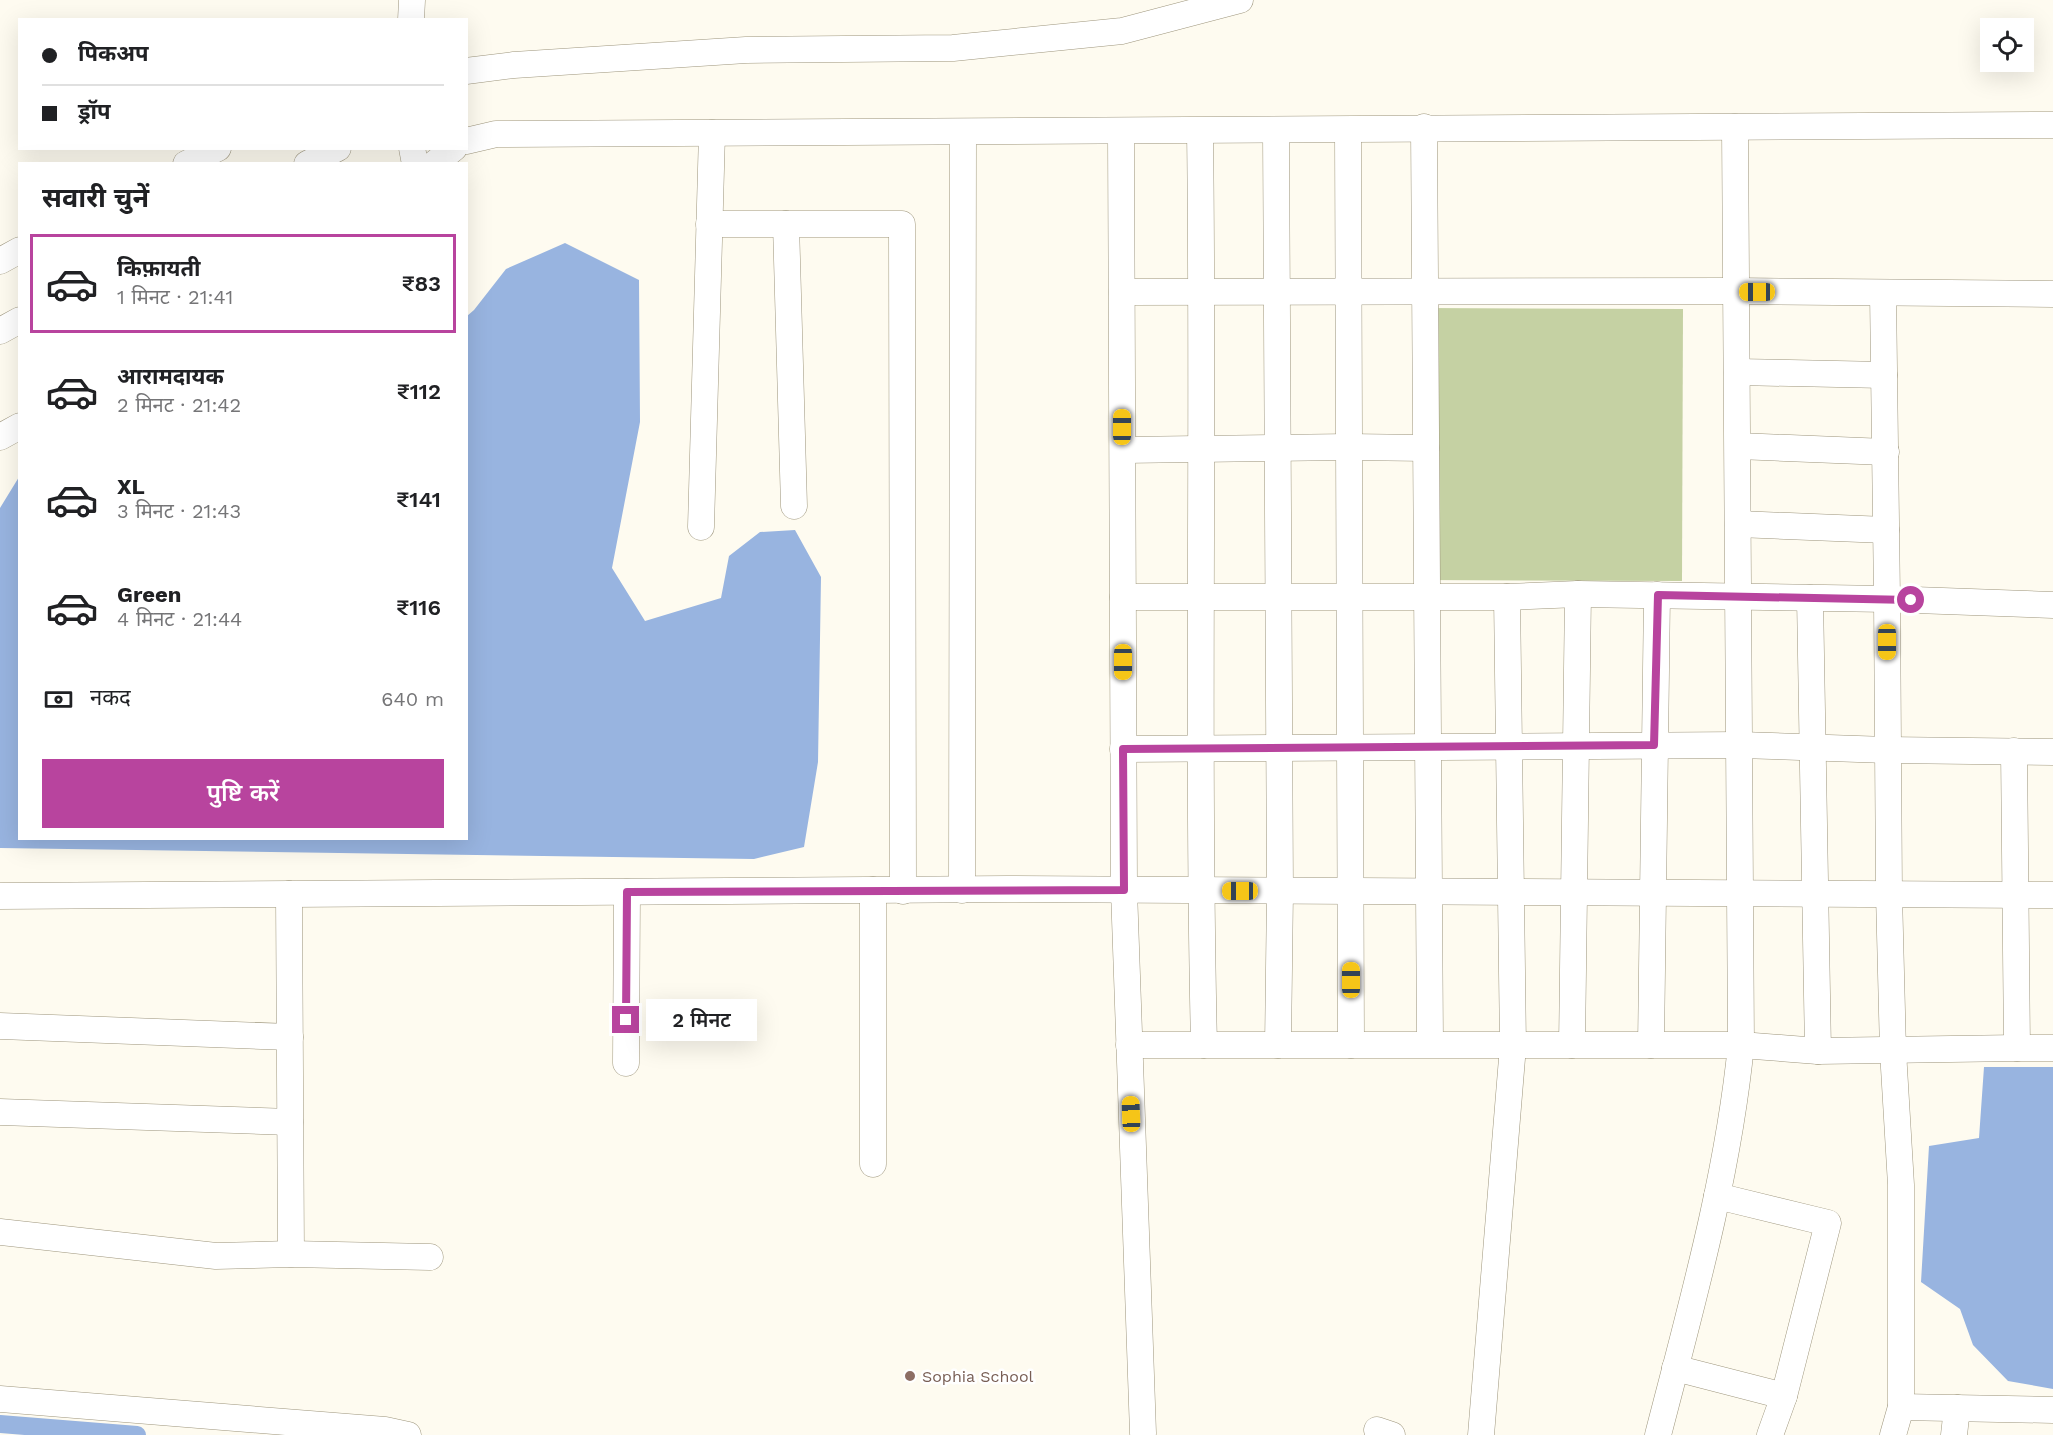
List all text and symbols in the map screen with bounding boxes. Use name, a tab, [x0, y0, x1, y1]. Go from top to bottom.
map controls	[1980, 18, 2034, 72]
button: locate	[1980, 18, 2034, 72]
text: पिकअप	[78, 41, 149, 66]
text: ड्रॉप	[78, 99, 111, 124]
text: सवारी चुनें	[42, 182, 149, 214]
text: किफ़ायती	[117, 256, 201, 281]
icon: car	[45, 257, 99, 311]
text: ₹83	[402, 271, 441, 296]
car	[1739, 283, 1775, 301]
text: 1 मिनट · 21:41	[117, 285, 233, 309]
text: आरामदायक	[117, 364, 224, 389]
icon: car	[45, 365, 99, 419]
text: ₹112	[397, 379, 441, 404]
text: 2 मिनट · 21:42	[117, 393, 241, 417]
car	[1113, 409, 1131, 445]
icon: car	[45, 473, 99, 527]
text: XL	[117, 474, 145, 499]
text: ₹141	[396, 487, 441, 512]
text: 3 मिनट · 21:43	[117, 499, 241, 523]
icon: car	[45, 581, 99, 635]
text: Green	[117, 582, 181, 607]
route start	[1897, 586, 1924, 613]
text: ₹116	[396, 595, 441, 620]
text: 4 मिनट · 21:44	[117, 607, 242, 631]
car	[1878, 624, 1896, 660]
car	[1114, 644, 1132, 680]
icon: cash	[42, 683, 75, 716]
text: नकद	[90, 685, 131, 710]
text: 640 m	[381, 687, 444, 711]
button: पुष्टि करें	[42, 759, 444, 828]
car	[1222, 882, 1258, 900]
car	[1342, 962, 1360, 998]
callout: 2 मिनट	[647, 999, 758, 1041]
route end	[612, 1006, 639, 1033]
text: 2 मिनट	[672, 1008, 731, 1032]
car	[1121, 1096, 1141, 1132]
place label: Sophia School	[922, 1367, 1034, 1386]
marker: Sophia School	[903, 1369, 917, 1383]

